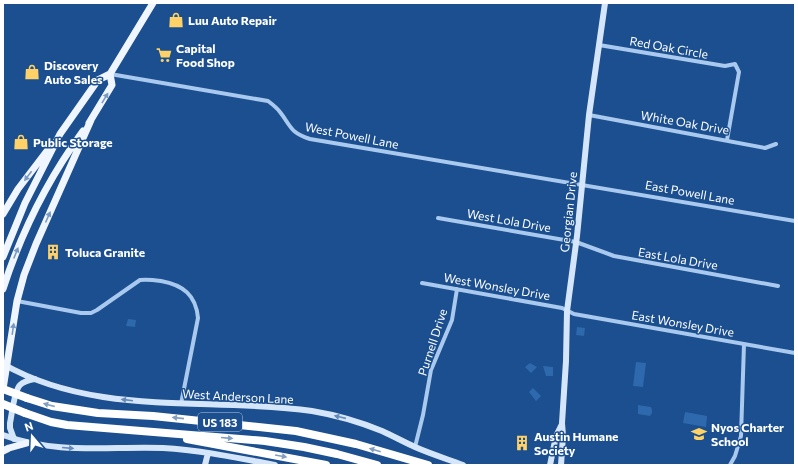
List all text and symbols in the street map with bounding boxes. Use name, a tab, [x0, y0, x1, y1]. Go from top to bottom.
shop icon: Luu Auto Repair	[167, 11, 185, 29]
place label: Luu Auto Repair	[188, 13, 277, 27]
street label: Red Oak Circle	[629, 33, 709, 61]
place label: Capital Food Shop	[176, 41, 235, 69]
supermarket icon: Capital Food Shop	[155, 46, 173, 64]
place label: Discovery Auto Sales	[44, 58, 103, 86]
shop icon: Discovery Auto Sales	[23, 63, 41, 81]
one-way arrow	[101, 92, 108, 104]
street label: White Oak Drive	[640, 107, 730, 137]
street label: West Powell Lane	[304, 119, 400, 151]
shop icon: Public Storage	[12, 133, 30, 151]
place label: Public Storage	[33, 135, 113, 149]
one-way arrow	[23, 171, 32, 182]
street label: Georgian Drive	[557, 171, 579, 253]
street label: East Powell Lane	[644, 177, 736, 207]
street label: West Lola Drive	[466, 206, 552, 234]
one-way arrow	[45, 211, 52, 223]
building icon: Toluca Granite	[44, 243, 62, 261]
street label: East Lola Drive	[637, 244, 719, 272]
place label: Toluca Granite	[65, 245, 145, 259]
one-way arrow	[14, 246, 20, 258]
street label: West Wonsley Drive	[443, 270, 551, 302]
street label: Purnell Drive	[415, 307, 449, 377]
street label: East Wonsley Drive	[631, 307, 735, 339]
one-way arrow	[10, 323, 16, 335]
street label: West Anderson Lane	[182, 386, 294, 406]
one-way arrow	[121, 397, 133, 403]
one-way arrow	[42, 402, 54, 408]
road number: US 183	[198, 413, 242, 431]
one-way arrow	[334, 413, 346, 419]
one-way arrow	[172, 415, 184, 421]
north arrow	[12, 416, 52, 456]
text: N	[23, 419, 35, 434]
place label: Nyos Charter School	[711, 420, 784, 448]
school or university icon: Nyos Charter School	[690, 425, 708, 443]
place label: Austin Humane Society	[534, 429, 618, 457]
building icon: Austin Humane Society	[513, 434, 531, 452]
one-way arrow	[221, 435, 234, 442]
one-way arrow	[62, 445, 74, 452]
one-way arrow	[369, 446, 381, 452]
one-way arrow	[275, 454, 287, 460]

